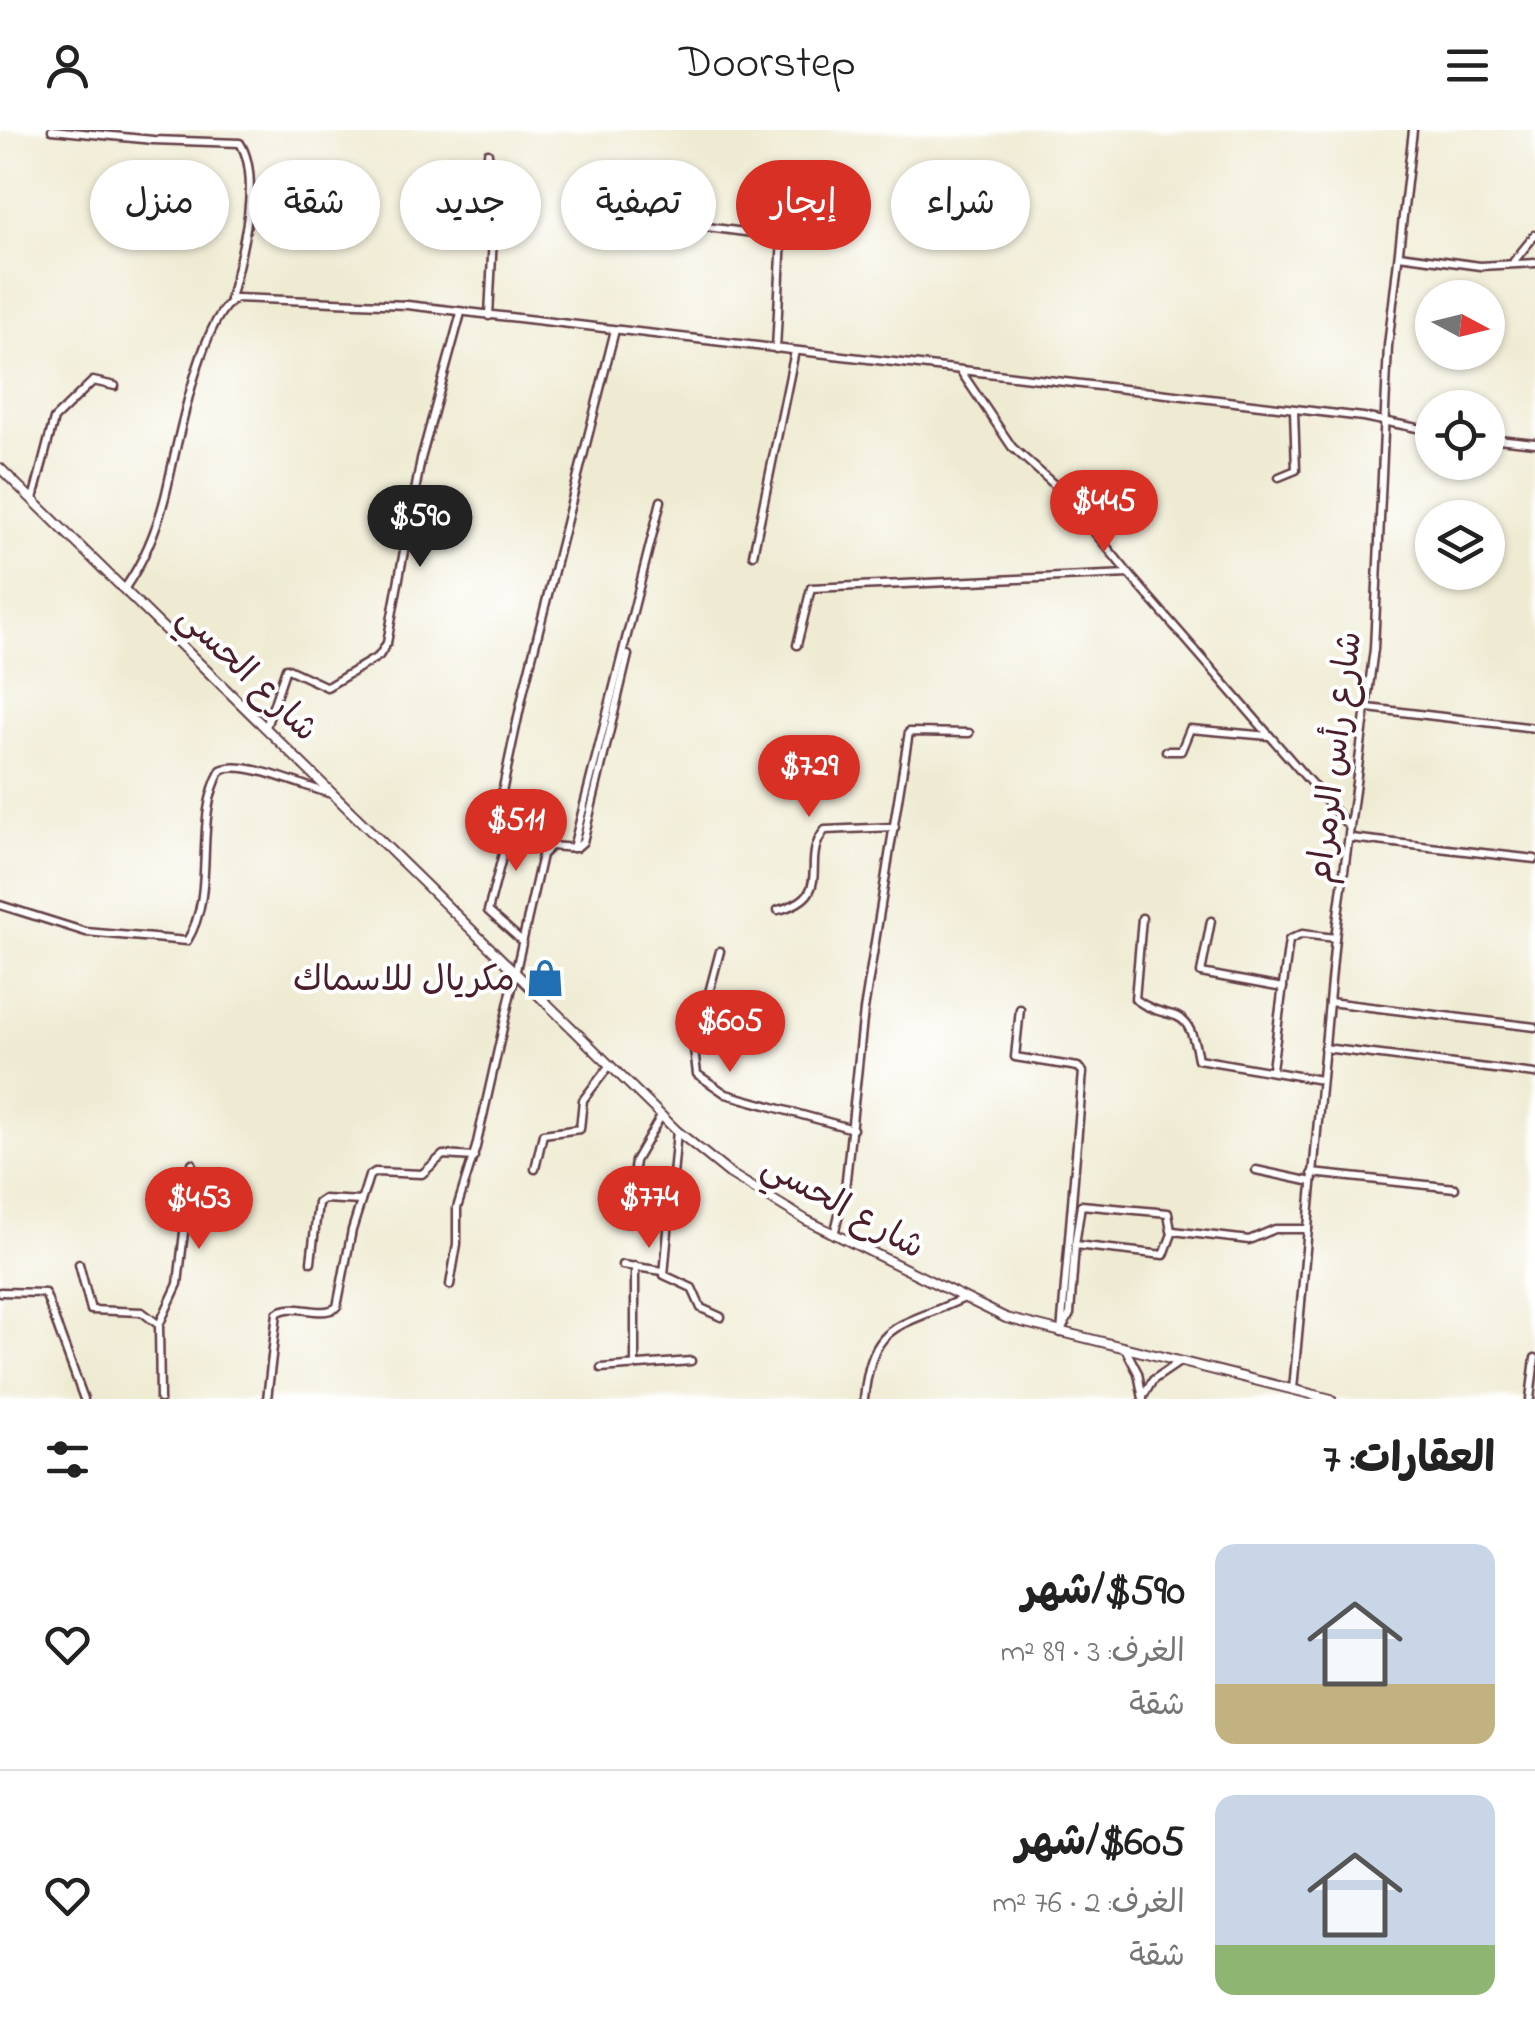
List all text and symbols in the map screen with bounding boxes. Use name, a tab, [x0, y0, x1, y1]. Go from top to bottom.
text: Doorstep	[679, 32, 856, 98]
icon: person	[40, 38, 95, 93]
icon: menu	[1440, 38, 1495, 93]
chip: منزل	[90, 160, 229, 250]
chip: شقة	[249, 160, 380, 250]
chip: جديد	[400, 160, 541, 250]
chip: تصفية	[561, 160, 716, 250]
chip: إيجار	[736, 160, 871, 250]
chip: شراء	[891, 160, 1030, 250]
north arrow	[1415, 280, 1505, 370]
map controls	[1415, 280, 1505, 590]
button: locate	[1415, 390, 1505, 480]
pin: $445	[1045, 470, 1163, 555]
text: $445	[1072, 479, 1136, 526]
pin: $590	[361, 485, 479, 570]
text: $590	[389, 494, 451, 541]
button: layers	[1415, 500, 1505, 590]
street label: شارع الحسي	[163, 594, 329, 756]
street label: شارع رأس الرمرام	[1296, 629, 1377, 886]
pin: $729	[750, 735, 868, 820]
text: $729	[780, 744, 838, 791]
pin: $511	[457, 789, 575, 874]
text: $511	[487, 798, 545, 845]
place label: مكريال للاسماك	[293, 956, 515, 1007]
shop icon: مكريال للاسماك	[524, 957, 566, 999]
pin: $605	[671, 990, 789, 1075]
text: $605	[697, 999, 763, 1046]
street label: شارع الحسي	[751, 1142, 933, 1276]
pin: $774	[590, 1166, 708, 1251]
pin: $453	[140, 1167, 258, 1252]
text: $774	[620, 1175, 678, 1222]
text: $453	[167, 1176, 231, 1223]
text: العقارات: 7	[1323, 1430, 1495, 1491]
icon: filters	[40, 1432, 95, 1487]
text: $590/شهر	[1022, 1562, 1185, 1623]
icon: home	[1295, 1584, 1415, 1704]
icon: heart	[40, 1617, 95, 1672]
text: الغرف: 3 · 89 m²	[1000, 1630, 1185, 1677]
text: شقة	[1129, 1683, 1185, 1730]
text: $605/شهر	[1016, 1813, 1185, 1874]
icon: home	[1295, 1835, 1415, 1955]
icon: heart	[40, 1868, 95, 1923]
text: الغرف: 2 · 76 m²	[992, 1881, 1185, 1928]
text: شقة	[1129, 1934, 1185, 1981]

